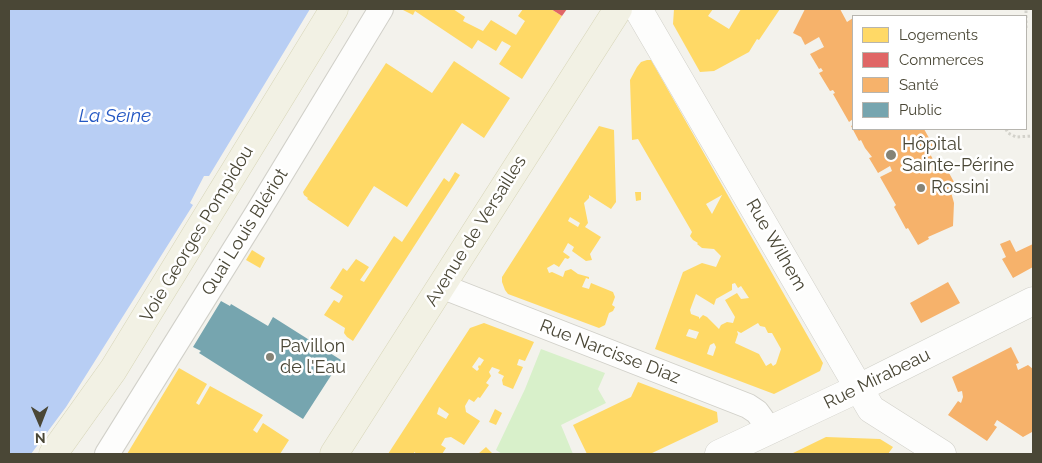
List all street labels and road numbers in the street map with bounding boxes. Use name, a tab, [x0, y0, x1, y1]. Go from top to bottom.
street label: Voie Georges Pompidou	[136, 142, 258, 326]
street label: Avenue de Versailles	[421, 152, 531, 310]
street label: Quai Louis Blériot	[197, 164, 293, 300]
street label: Rue Wilhem	[741, 195, 811, 295]
street label: Rue Narcisse Diaz	[537, 315, 683, 389]
street label: Rue Mirabeau	[820, 344, 934, 414]

